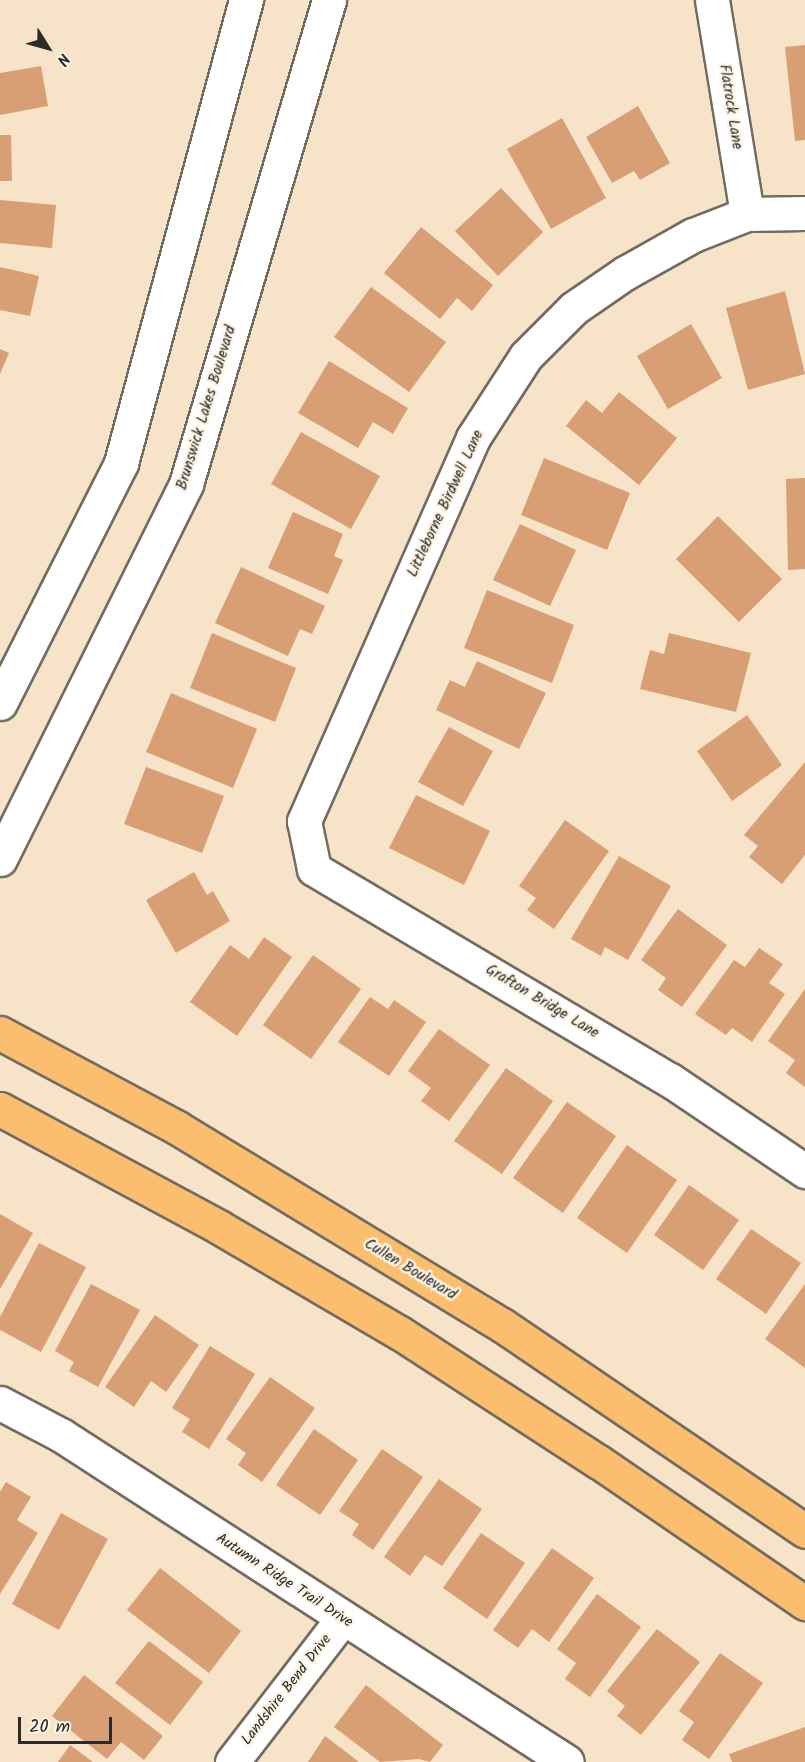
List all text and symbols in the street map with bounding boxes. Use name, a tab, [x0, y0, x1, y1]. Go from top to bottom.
north arrow	[18, 18, 78, 78]
text: N	[50, 48, 76, 71]
street label: Flatrock Lane	[714, 63, 746, 151]
street label: Brunswick Lakes Boulevard	[173, 324, 241, 492]
street label: Littleborne Birdwell Lane	[404, 428, 488, 580]
street label: Grafton Bridge Lane	[482, 961, 602, 1043]
street label: Cullen Boulevard	[361, 1235, 459, 1305]
street label: Autumn Ridge Trail Drive	[212, 1530, 356, 1632]
street label: Landshire Bend Drive	[238, 1631, 336, 1749]
scale bar	[21, 1705, 116, 1743]
text: 20 m	[29, 1713, 70, 1742]

